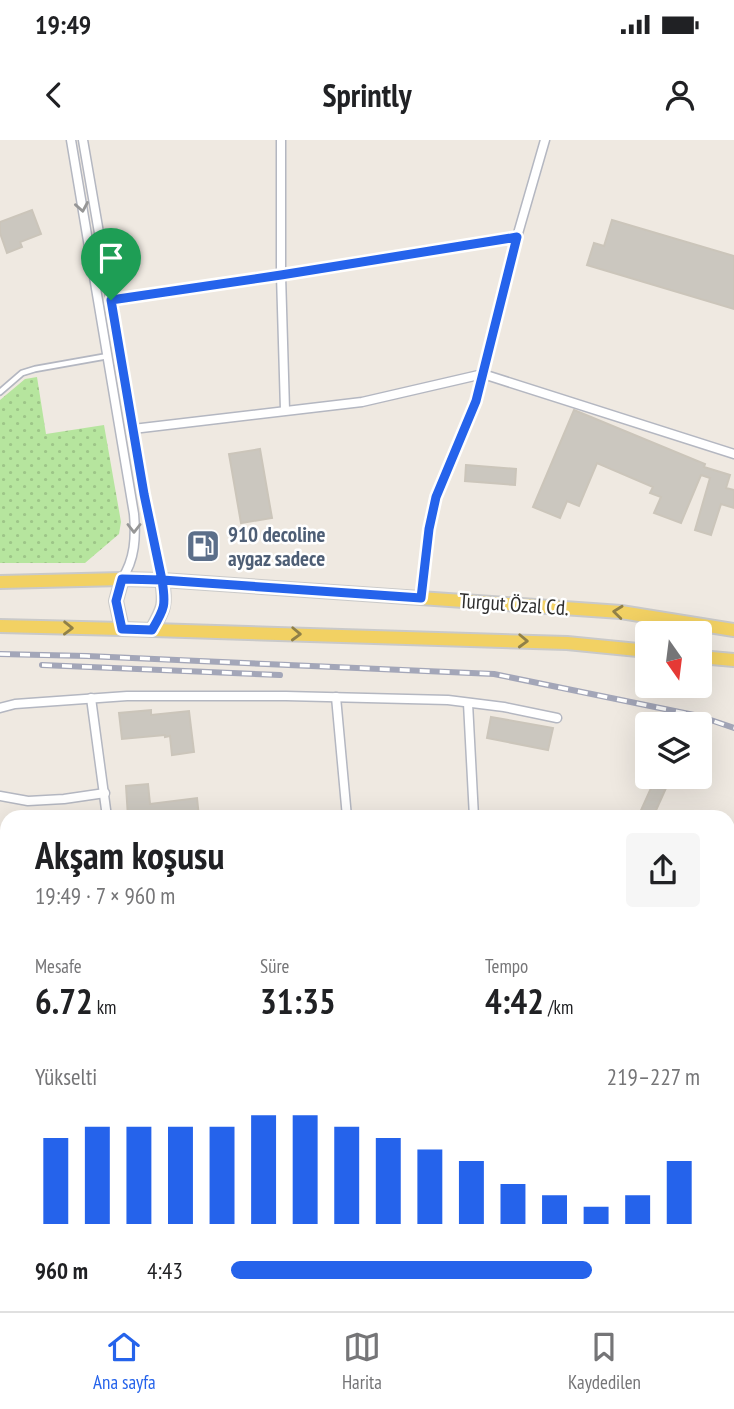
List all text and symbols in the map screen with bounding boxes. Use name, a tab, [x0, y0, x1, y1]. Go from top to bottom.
text: 19:49	[35, 8, 91, 41]
text: Sprintly	[322, 74, 412, 116]
icon: back	[35, 76, 73, 114]
icon: person	[661, 76, 699, 114]
one-way arrow	[74, 201, 89, 213]
pin	[81, 228, 141, 300]
icon: arrive	[92, 239, 130, 277]
place label: 910 decoline aygaz sadece	[228, 521, 325, 572]
one-way arrow	[126, 523, 142, 534]
fuel station icon: 910 decoline aygaz sadece	[184, 527, 222, 565]
street label: Turgut Özal Cd.	[458, 587, 570, 621]
one-way arrow	[612, 605, 623, 620]
one-way arrow	[63, 620, 74, 635]
north arrow	[635, 621, 712, 698]
map controls	[635, 621, 712, 789]
one-way arrow	[291, 626, 301, 642]
one-way arrow	[518, 634, 529, 649]
button: layers	[635, 712, 712, 789]
text: Akşam koşusu	[35, 830, 224, 879]
button: share	[626, 833, 700, 907]
text: 19:49 · 7 × 960 m	[35, 881, 175, 910]
text: Mesafe	[35, 954, 82, 978]
text: Süre	[260, 954, 289, 978]
text: Tempo	[485, 954, 528, 978]
text: 6.72	[35, 978, 93, 1024]
text: 31:35	[260, 978, 336, 1024]
text: 4:42	[485, 978, 544, 1024]
text: km	[93, 995, 116, 1019]
text: /km	[544, 995, 573, 1019]
text: Yükselti	[35, 1062, 97, 1091]
text: 219–227 m	[607, 1062, 700, 1091]
text: 960 m	[35, 1256, 88, 1285]
text: 4:43	[147, 1256, 183, 1285]
tab: Ana sayfa	[93, 1328, 156, 1394]
tab: Harita	[342, 1328, 382, 1394]
tab: Kaydedilen	[568, 1328, 641, 1394]

